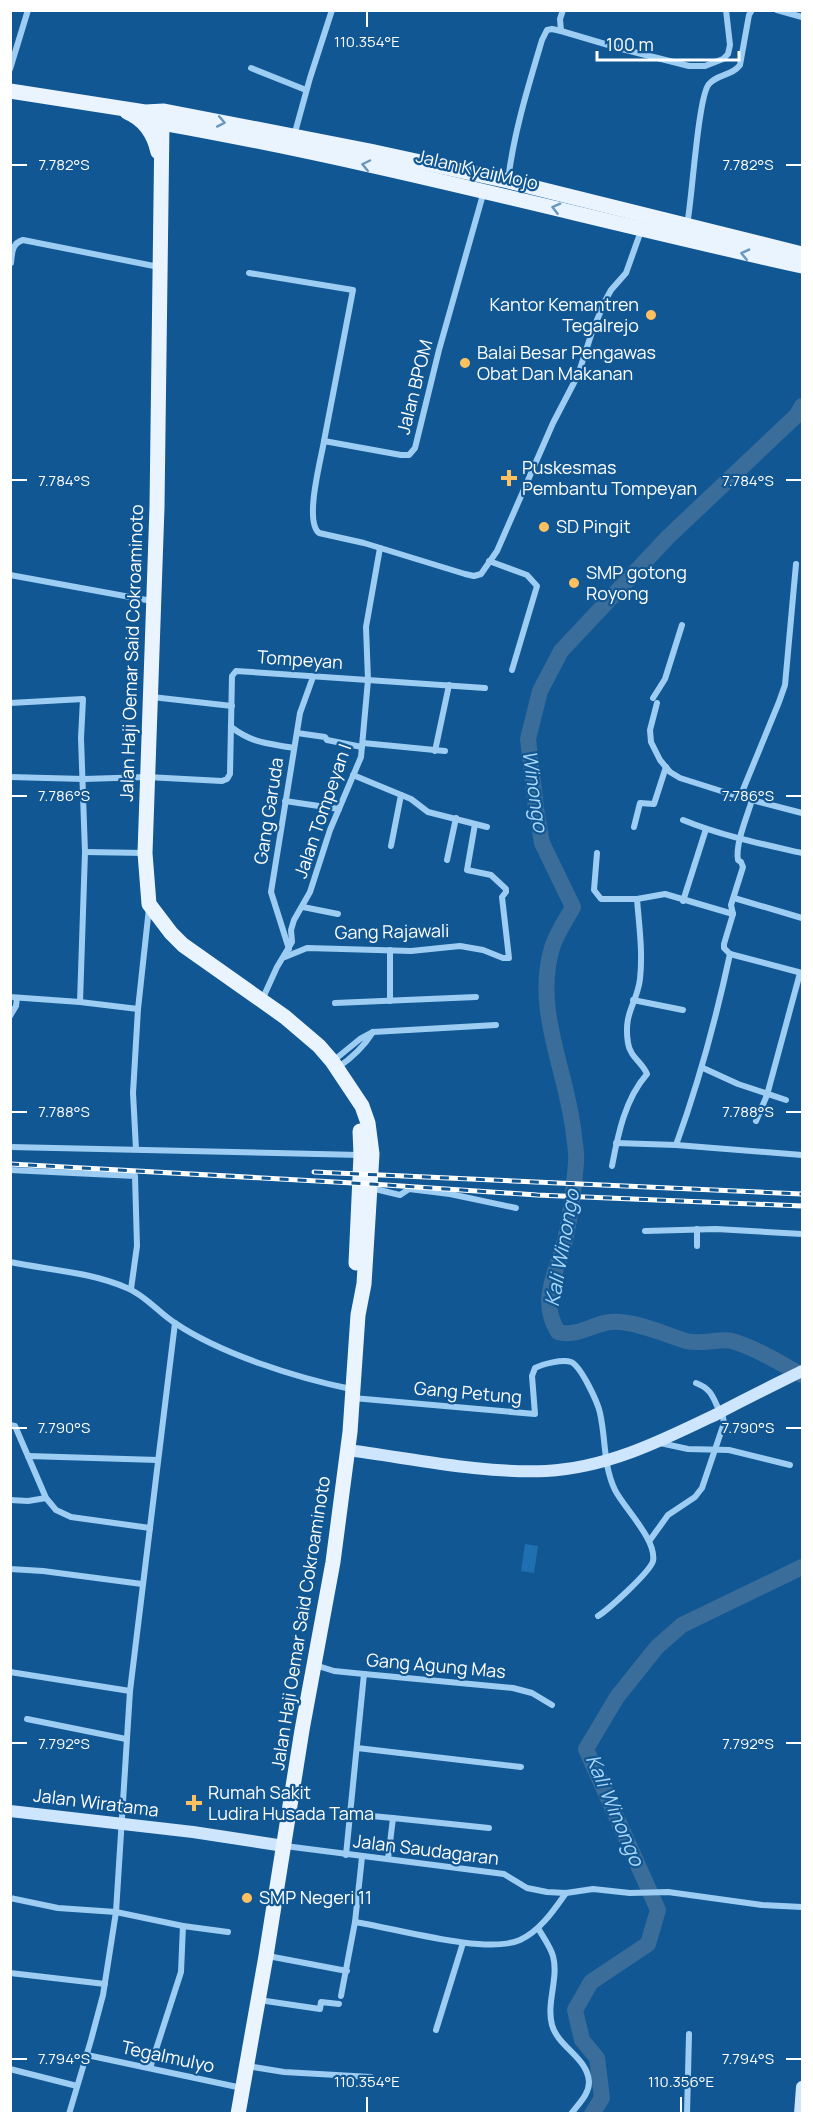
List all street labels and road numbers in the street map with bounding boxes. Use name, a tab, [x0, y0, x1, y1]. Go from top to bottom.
street label: Jalan Kyai Mojo	[414, 143, 541, 195]
street label: Jalan BPOM	[391, 337, 437, 437]
street label: Jalan Haji Oemar Said Cokroaminoto	[114, 504, 148, 802]
street label: Tompeyan	[256, 644, 344, 674]
street label: Jalan Tompeyan I	[288, 740, 356, 881]
street label: Gang Garuda	[248, 756, 288, 866]
street label: Gang Rajawali	[334, 918, 450, 944]
street label: Gang Petung	[413, 1375, 523, 1409]
street label: Jalan Haji Oemar Said Cokroaminoto	[265, 1474, 335, 1772]
street label: Gang Agung Mas	[365, 1647, 507, 1683]
street label: Jalan Wiratama	[32, 1782, 160, 1822]
street label: Jalan Saudagaran	[352, 1828, 500, 1870]
street label: Tegalmulyo	[119, 2034, 217, 2078]

